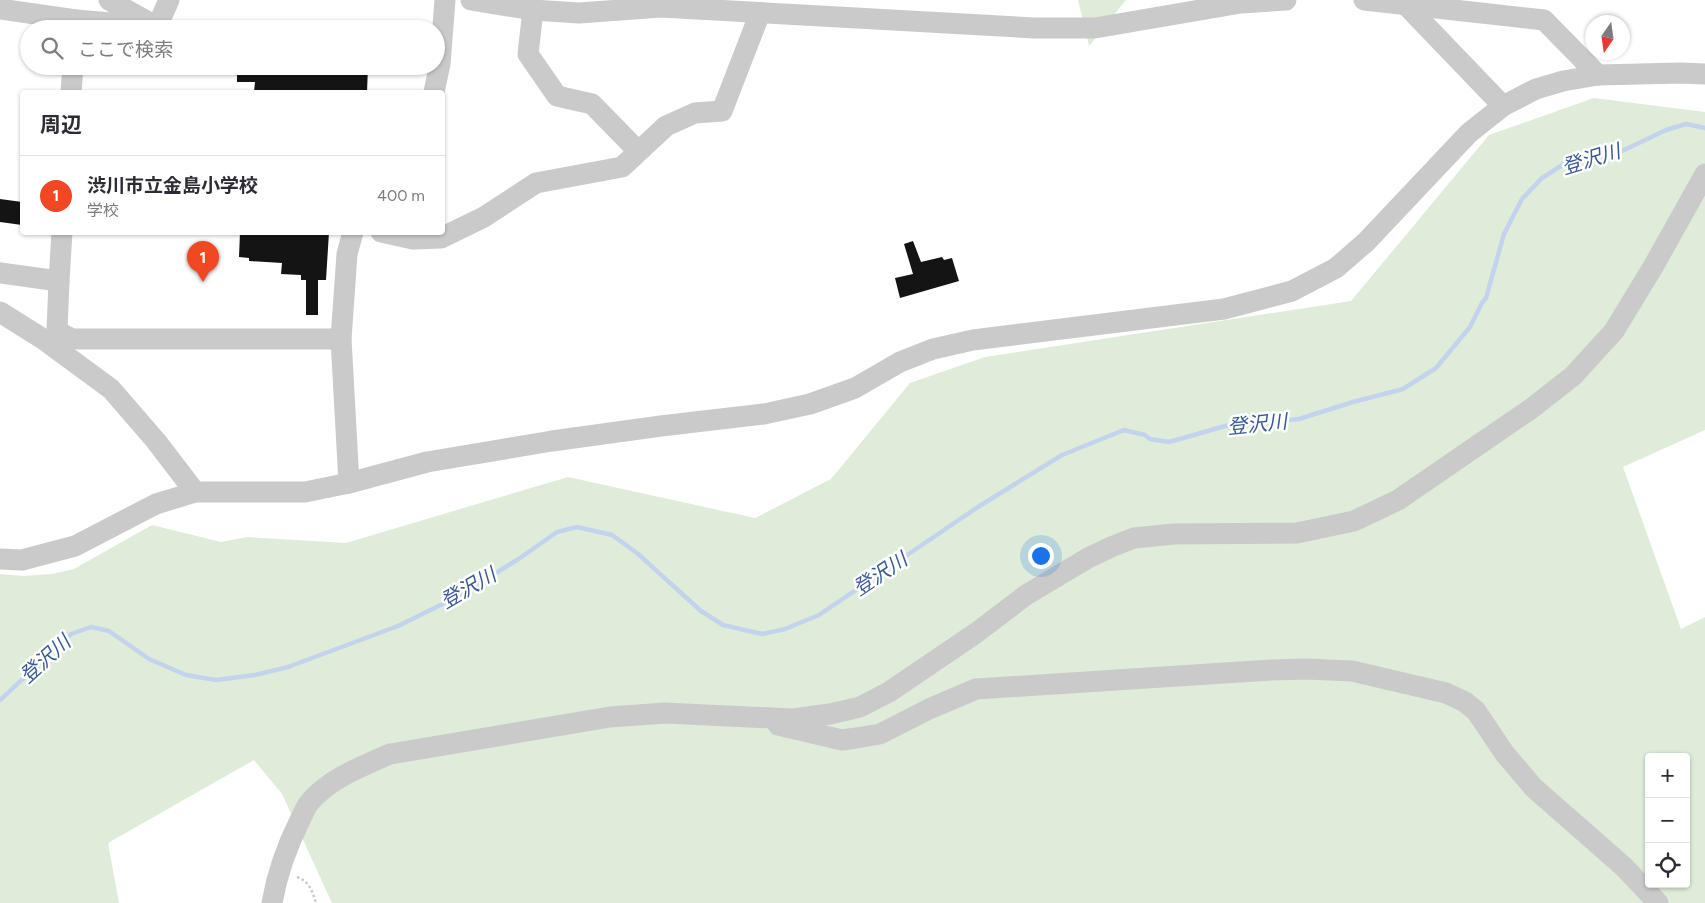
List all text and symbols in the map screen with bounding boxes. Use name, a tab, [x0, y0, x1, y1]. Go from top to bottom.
north arrow	[1585, 15, 1630, 60]
search box	[20, 20, 445, 75]
icon: search	[38, 34, 66, 62]
text: ここで検索	[78, 38, 173, 61]
text: 周辺	[40, 112, 82, 137]
water label: 登沢川	[1559, 138, 1625, 179]
text: 渋川市立金島小学校	[87, 174, 258, 197]
text: 1	[53, 186, 59, 205]
text: 400 m	[377, 186, 425, 205]
text: 学校	[87, 201, 119, 220]
pin: 1	[187, 241, 219, 282]
water label: 登沢川	[1226, 409, 1290, 439]
your location	[1028, 543, 1054, 569]
water label: 登沢川	[848, 546, 913, 601]
water label: 登沢川	[436, 562, 502, 613]
water label: 登沢川	[15, 629, 77, 688]
map controls	[1645, 753, 1690, 888]
button: +	[1645, 753, 1690, 798]
button: −	[1645, 798, 1690, 843]
button: locate	[1645, 843, 1690, 888]

